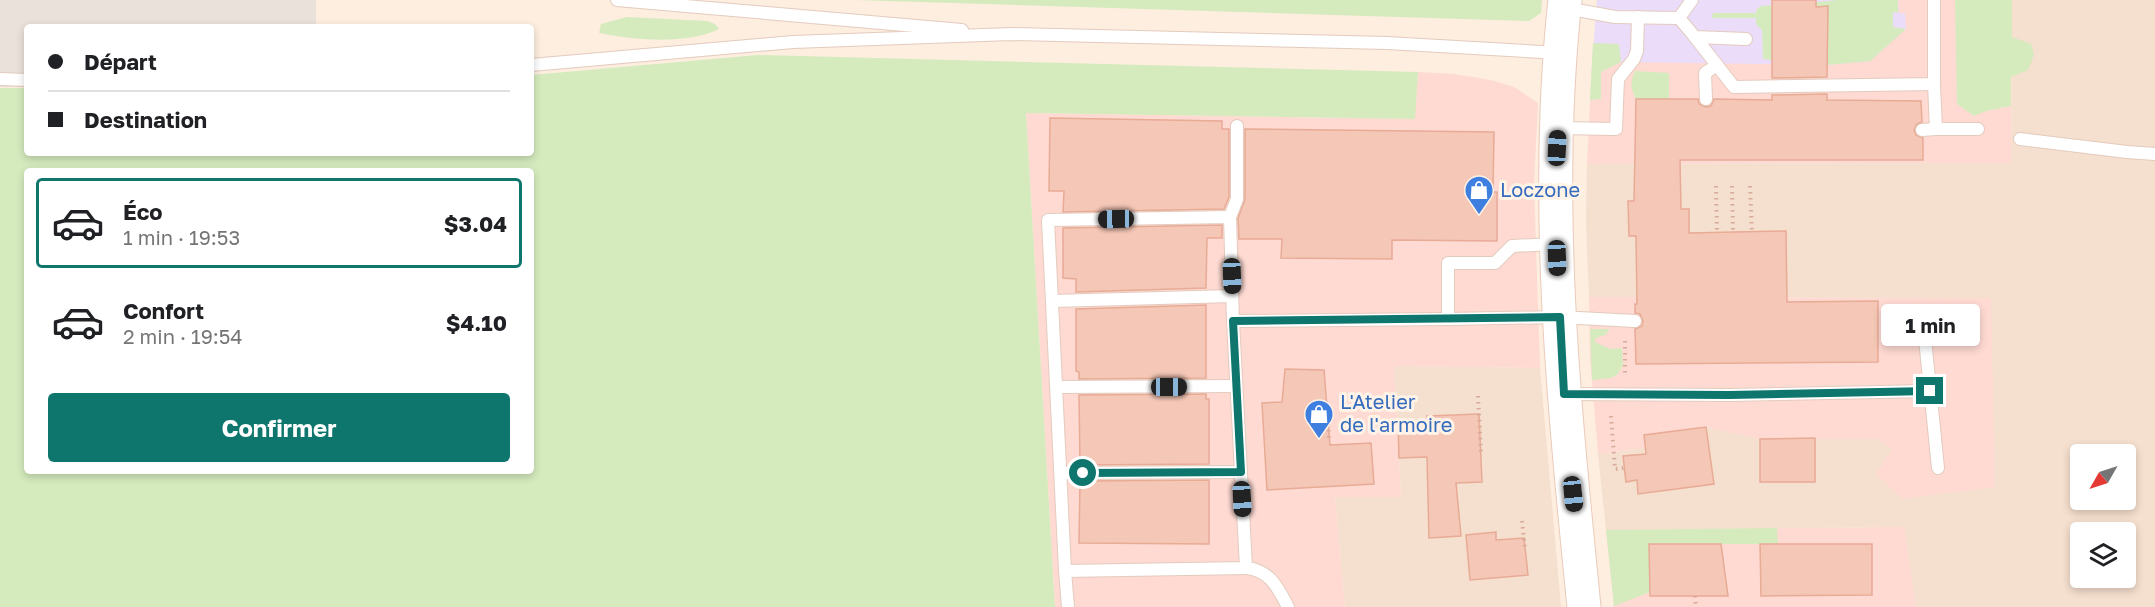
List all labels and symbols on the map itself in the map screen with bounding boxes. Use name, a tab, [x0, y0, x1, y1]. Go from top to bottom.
car	[1547, 130, 1567, 166]
shop icon: Loczone	[1463, 174, 1495, 216]
place label: Loczone	[1500, 177, 1580, 201]
car	[1098, 210, 1134, 228]
car	[1547, 240, 1567, 276]
car	[1222, 258, 1242, 294]
callout: 1 min	[1880, 304, 1980, 346]
route end	[1916, 377, 1943, 404]
car	[1151, 378, 1187, 396]
place label: L'Atelier de l'armoire	[1340, 389, 1452, 436]
shop icon: L'Atelier de l'armoire	[1303, 398, 1335, 440]
north arrow	[2070, 444, 2136, 510]
route start	[1069, 459, 1096, 486]
car	[1562, 475, 1584, 513]
car	[1232, 481, 1252, 517]

